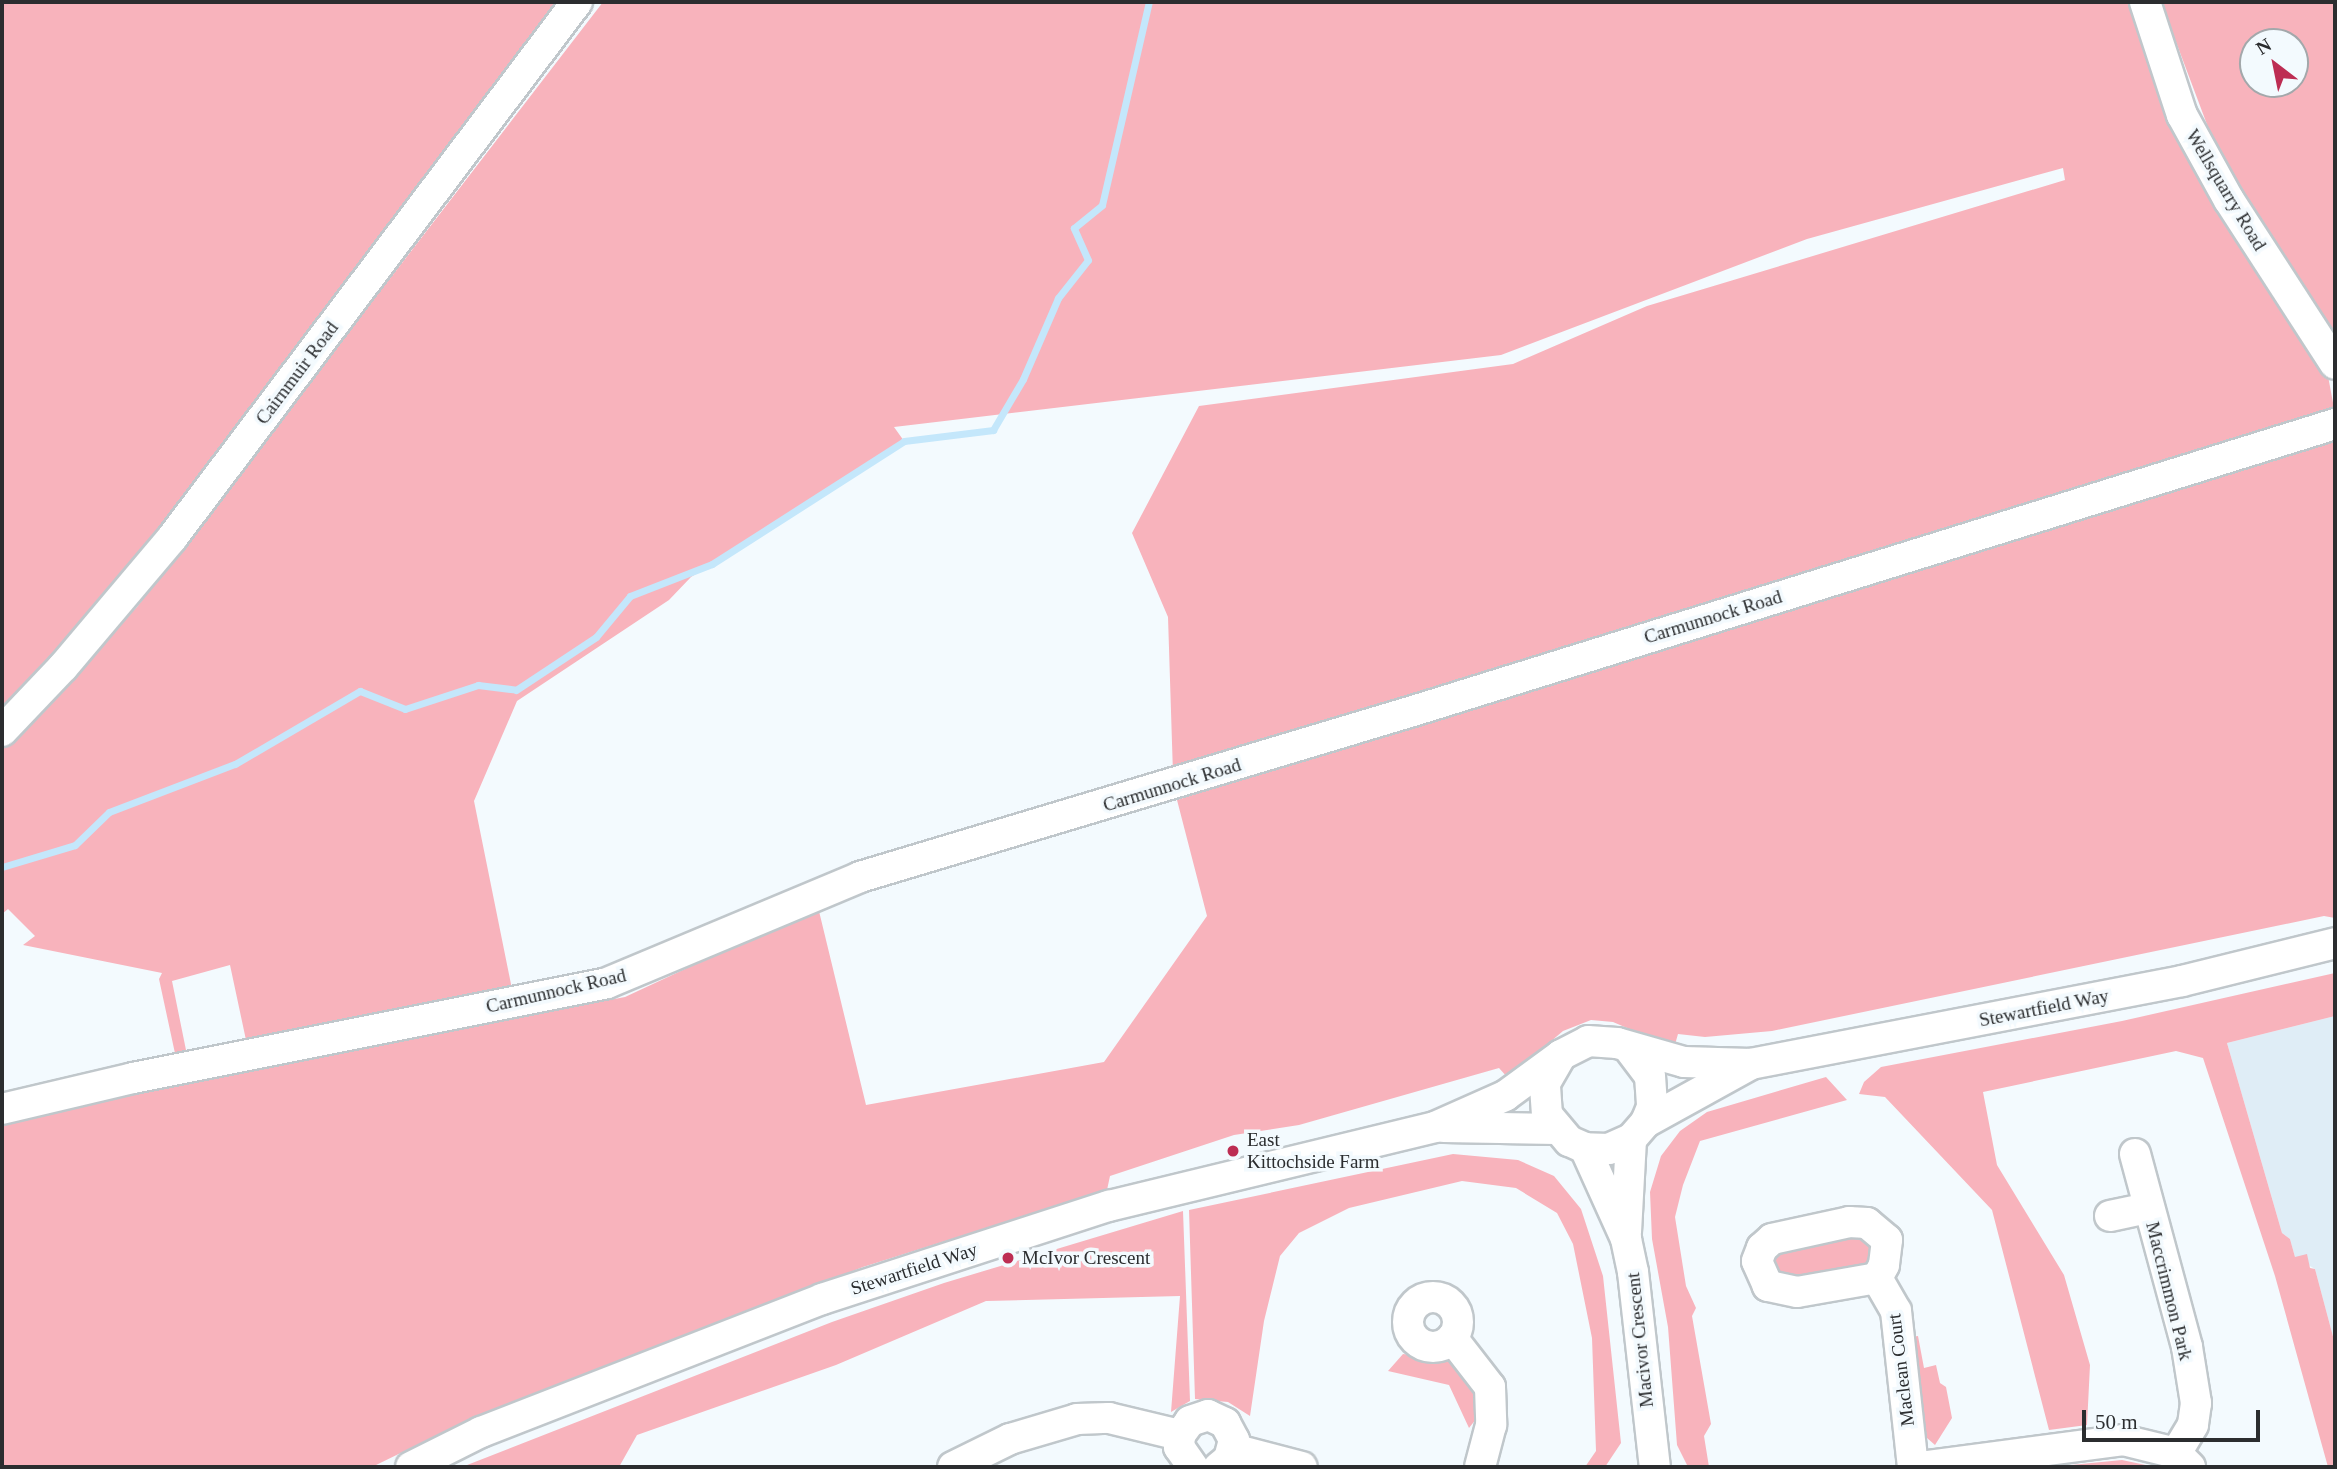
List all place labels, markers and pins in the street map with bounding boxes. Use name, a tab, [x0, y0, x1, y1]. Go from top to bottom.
place label: East Kittochside Farm	[1247, 1129, 1379, 1173]
marker: East Kittochside Farm	[1225, 1143, 1241, 1159]
place label: McIvor Crescent	[1022, 1247, 1150, 1269]
marker: McIvor Crescent	[1000, 1250, 1016, 1266]

